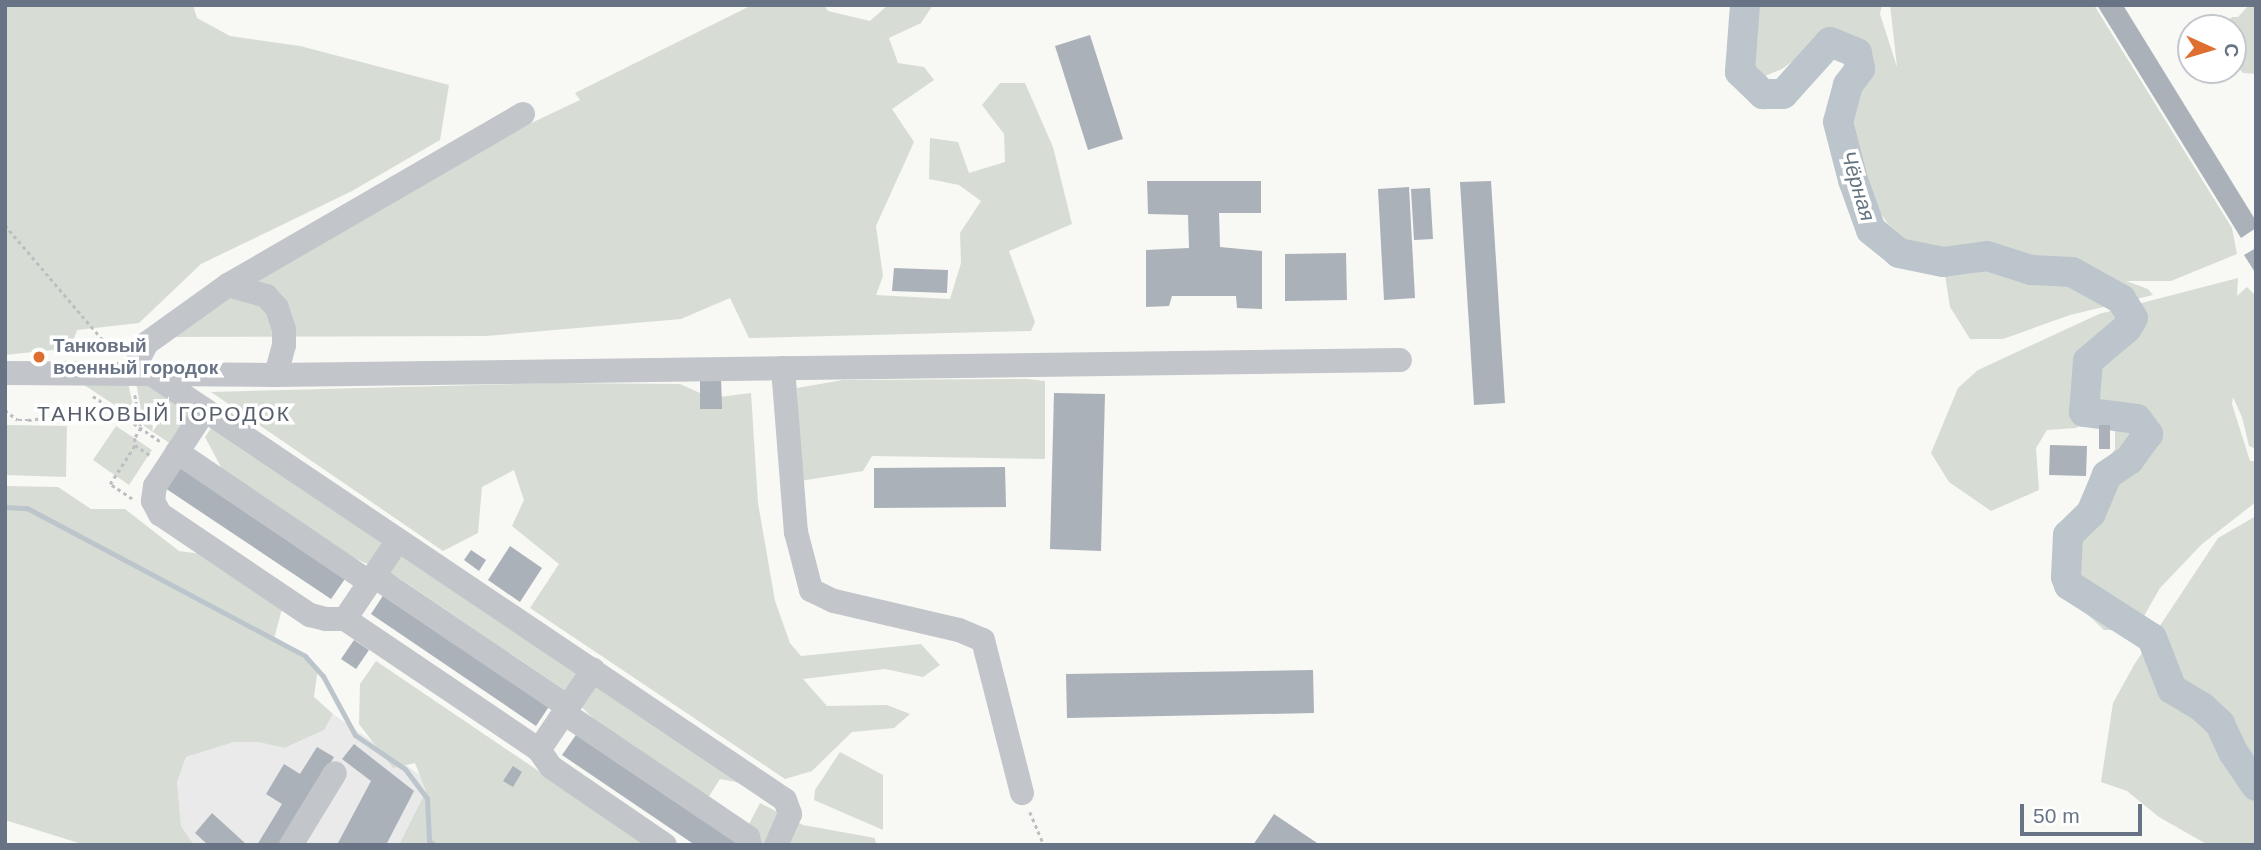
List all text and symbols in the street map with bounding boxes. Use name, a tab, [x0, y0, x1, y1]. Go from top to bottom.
north arrow	[2177, 14, 2247, 84]
text: С	[2220, 43, 2242, 58]
water label: Чёрная	[1835, 148, 1881, 224]
place label: Танковый военный городок	[53, 335, 218, 379]
marker: Танковый военный городок	[31, 349, 47, 365]
district label: ТАНКОВЫЙ ГОРОДОК	[39, 401, 289, 427]
scale bar	[2023, 790, 2146, 834]
text: 50 m	[2033, 804, 2080, 827]

